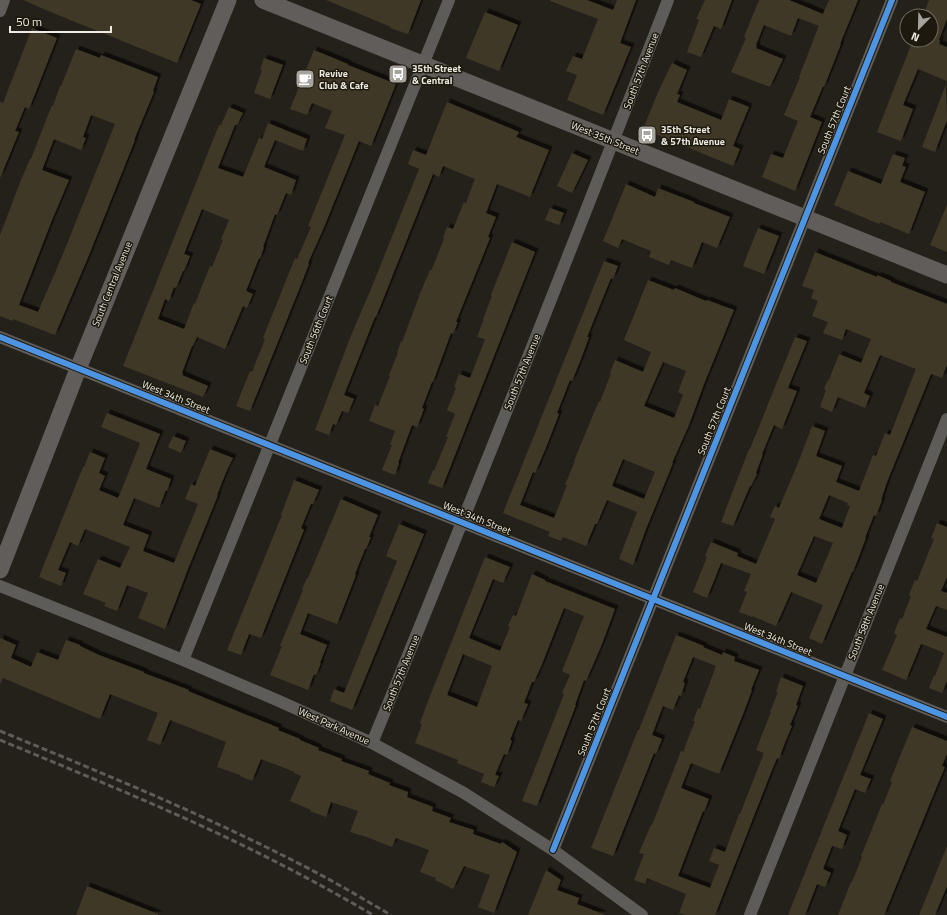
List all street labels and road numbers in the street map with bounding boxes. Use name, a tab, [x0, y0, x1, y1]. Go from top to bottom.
street label: South 57th Avenue	[620, 31, 662, 111]
street label: South 57th Court	[814, 83, 855, 156]
street label: West 35th Street	[569, 118, 642, 159]
street label: South Central Avenue	[88, 239, 136, 329]
street label: South 56th Court	[296, 293, 337, 366]
street label: South 57th Avenue	[500, 332, 544, 412]
street label: West 34th Street	[140, 377, 213, 418]
street label: South 57th Court	[694, 384, 735, 457]
street label: West 34th Street	[441, 498, 514, 539]
street label: South 58th Avenue	[844, 582, 888, 662]
street label: West 34th Street	[742, 619, 815, 660]
street label: South 57th Avenue	[379, 633, 423, 713]
street label: South 57th Court	[574, 685, 615, 758]
street label: West Park Avenue	[296, 704, 372, 748]

